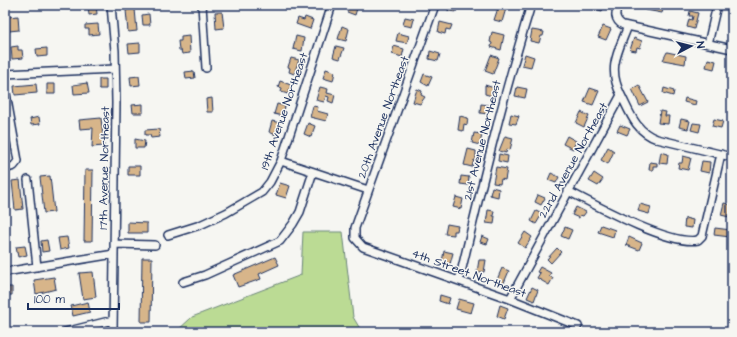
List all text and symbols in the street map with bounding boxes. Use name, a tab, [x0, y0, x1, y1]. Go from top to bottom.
north arrow	[671, 26, 711, 66]
text: N	[693, 41, 708, 49]
street label: 19th Avenue Northeast	[256, 50, 313, 172]
street label: 20th Avenue Northeast	[353, 54, 414, 181]
street label: 21st Avenue Northeast	[459, 78, 506, 202]
street label: 22nd Avenue Northeast	[535, 99, 612, 221]
street label: 17th Avenue Northeast	[95, 106, 114, 230]
street label: 4th Street Northeast	[409, 245, 529, 302]
scale bar	[28, 285, 119, 311]
text: 100 m	[34, 291, 65, 308]

